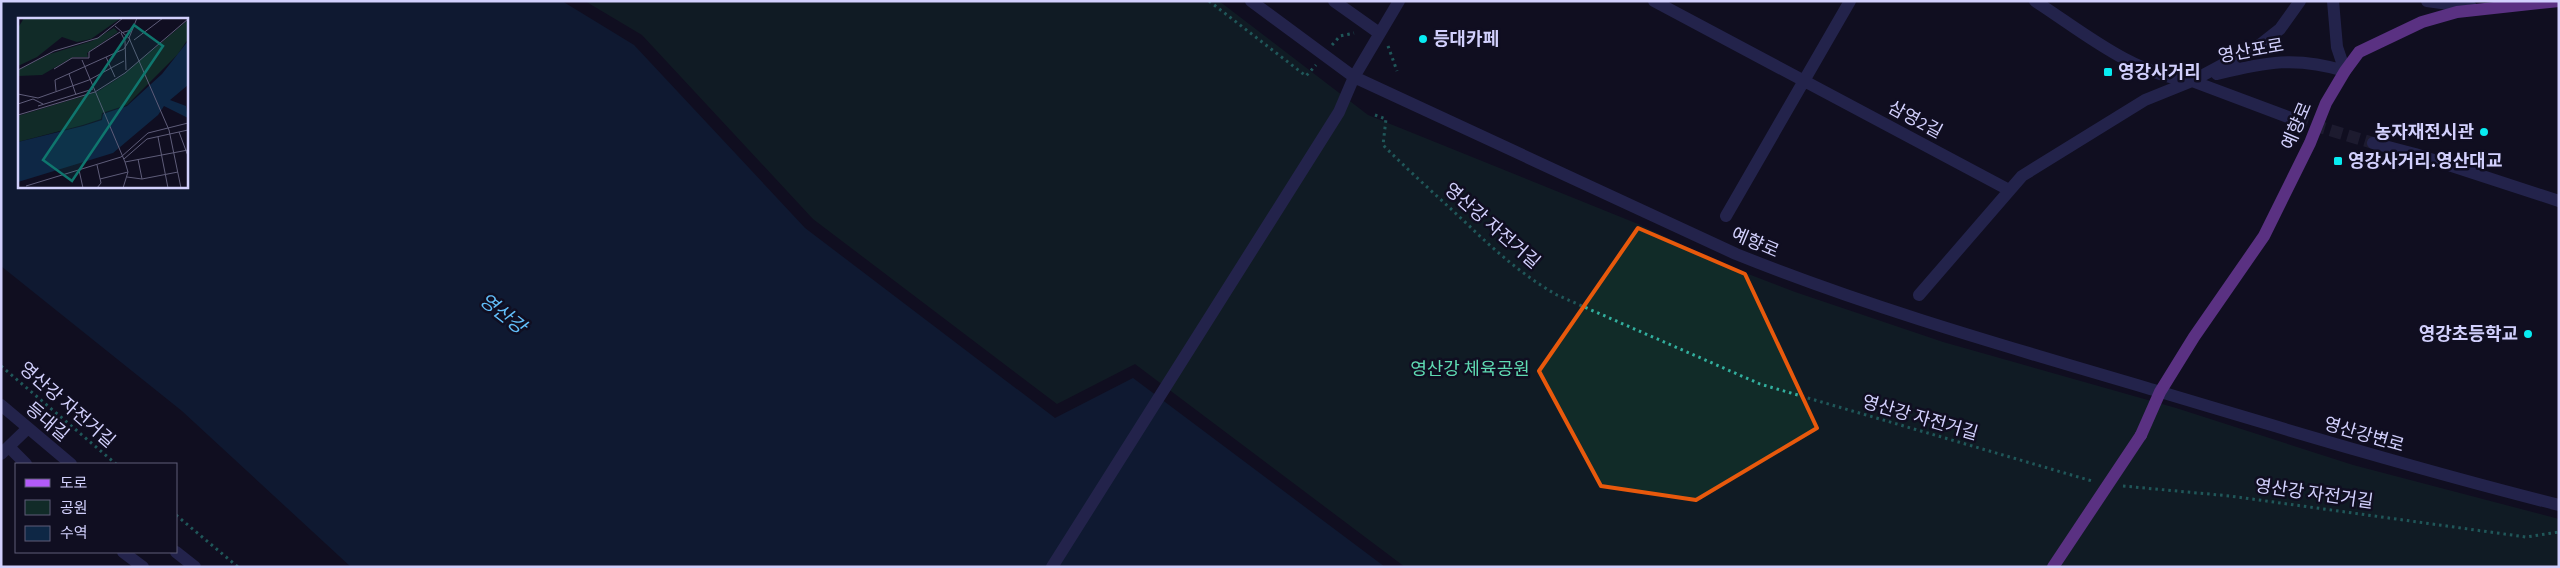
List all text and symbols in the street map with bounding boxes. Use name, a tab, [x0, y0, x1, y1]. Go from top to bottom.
inset map	[18, 18, 188, 188]
place label: 등대카페	[1433, 27, 1499, 52]
marker: 등대카페	[1417, 33, 1429, 45]
street label: 영산포로	[2216, 33, 2286, 69]
place label: 영강사거리	[2118, 60, 2201, 85]
marker: 영강사거리	[2102, 66, 2114, 78]
street label: 삼영2길	[1883, 95, 1947, 145]
street label: 예향로	[2276, 98, 2318, 154]
place label: 농자재전시관	[2375, 120, 2474, 145]
marker: 농자재전시관	[2478, 126, 2490, 138]
place label: 영강사거리.영산대교	[2348, 149, 2502, 174]
marker: 영강사거리.영산대교	[2332, 155, 2344, 167]
street label: 영산강 자전거길	[1439, 177, 1545, 275]
street label: 예향로	[1727, 222, 1783, 264]
water label: 영산강	[473, 287, 533, 342]
place label: 영강초등학교	[2419, 322, 2518, 347]
marker: 영강초등학교	[2522, 328, 2534, 340]
street label: 영산강 자전거길	[14, 356, 120, 454]
park label: 영산강 체육공원	[1410, 357, 1530, 382]
street label: 영산강 자전거길	[1859, 390, 1981, 446]
street label: 등대길	[20, 396, 74, 448]
street label: 영산강변로	[2321, 412, 2407, 458]
legend	[15, 463, 178, 553]
text: 도로	[60, 473, 88, 494]
street label: 영산강 자전거길	[2253, 473, 2375, 515]
text: 공원	[60, 498, 88, 519]
text: 수역	[60, 523, 88, 544]

